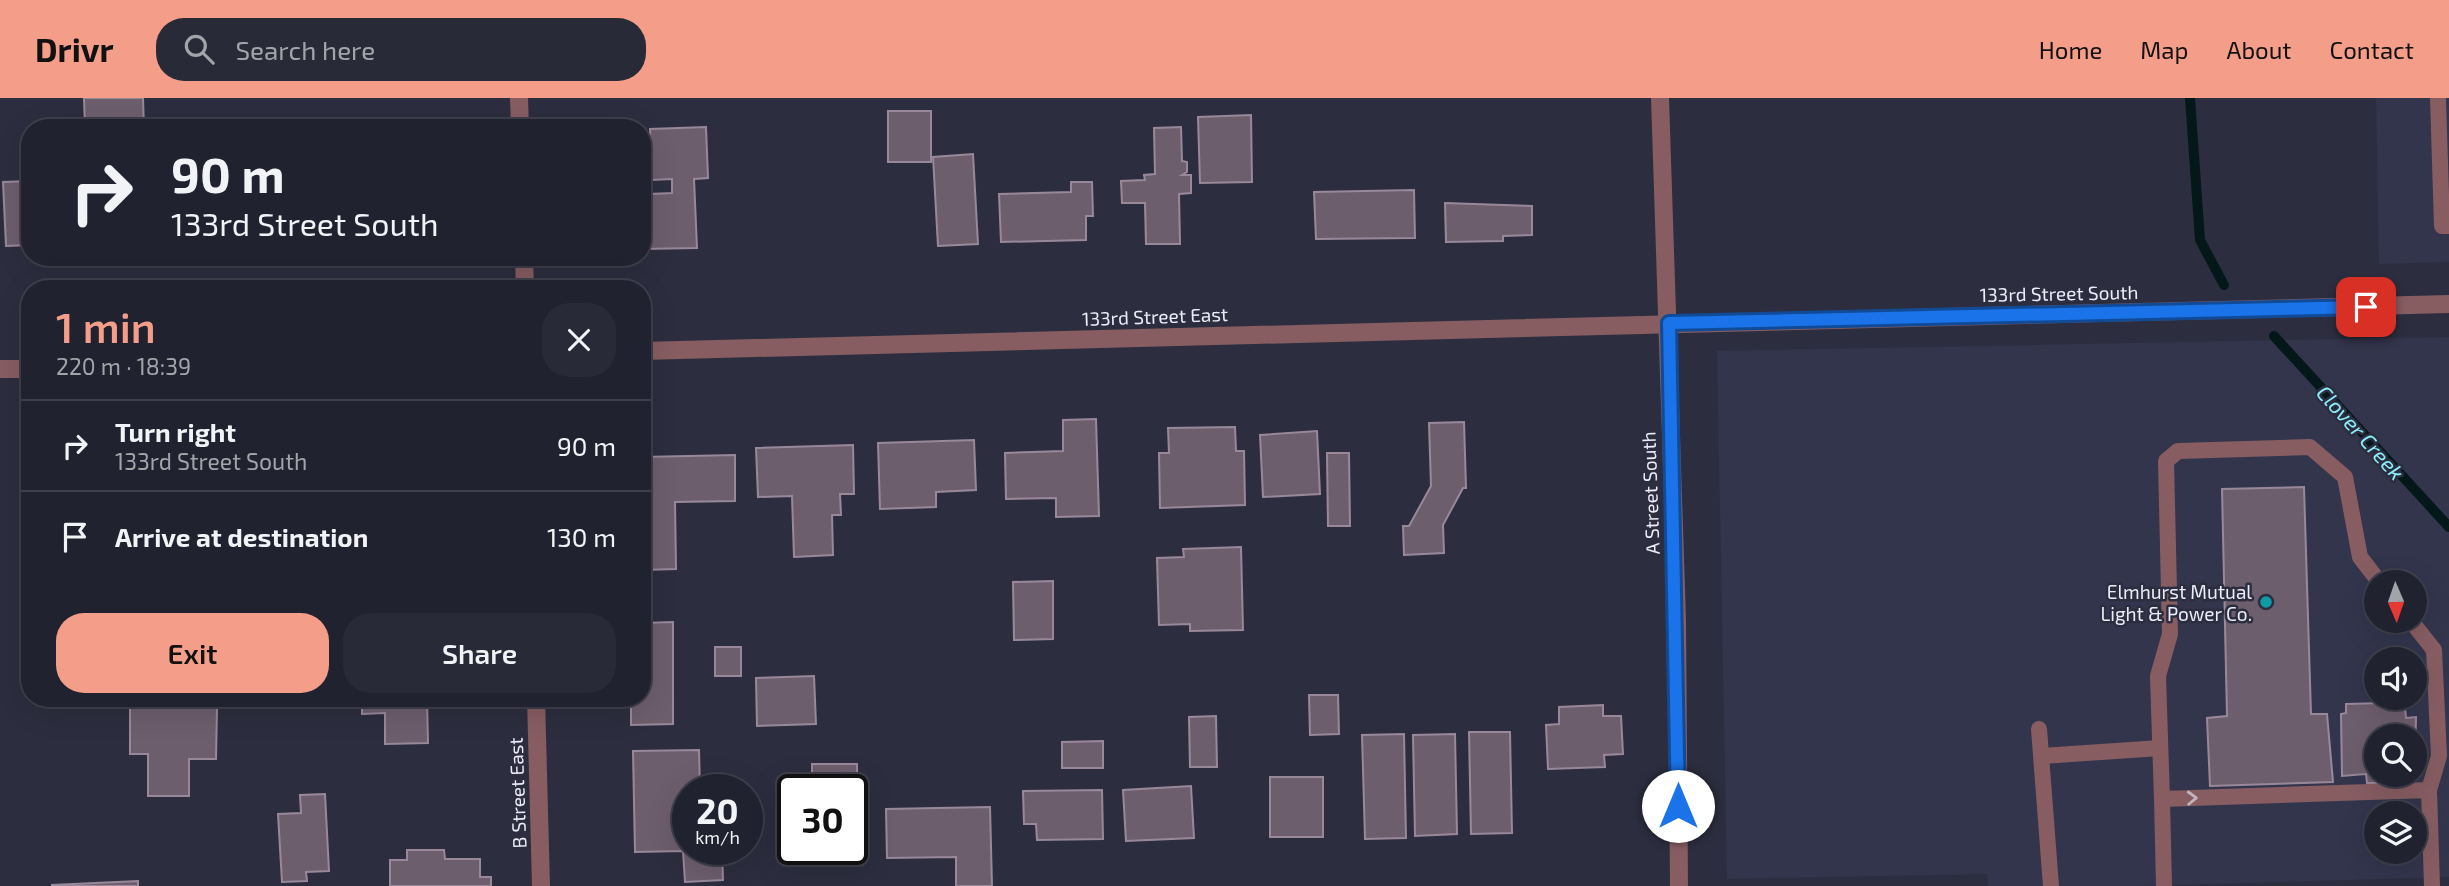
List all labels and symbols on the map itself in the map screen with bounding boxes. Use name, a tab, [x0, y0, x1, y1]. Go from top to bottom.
pin	[2336, 277, 2396, 337]
street label: 133rd Street South	[1979, 280, 2139, 306]
street label: 133rd Street East	[1082, 302, 1228, 330]
water label: Clover Creek	[2312, 380, 2410, 484]
street label: A Street South	[1636, 431, 1664, 555]
north arrow	[2364, 570, 2427, 634]
place label: Elmhurst Mutual Light & Power Co.	[2100, 580, 2252, 625]
marker: Elmhurst Mutual Light & Power Co.	[2258, 594, 2274, 610]
street label: B Street East	[504, 737, 530, 849]
position arrow	[1641, 769, 1715, 843]
speed limit sign: 30	[777, 774, 868, 865]
one-way arrow	[2187, 790, 2198, 806]

